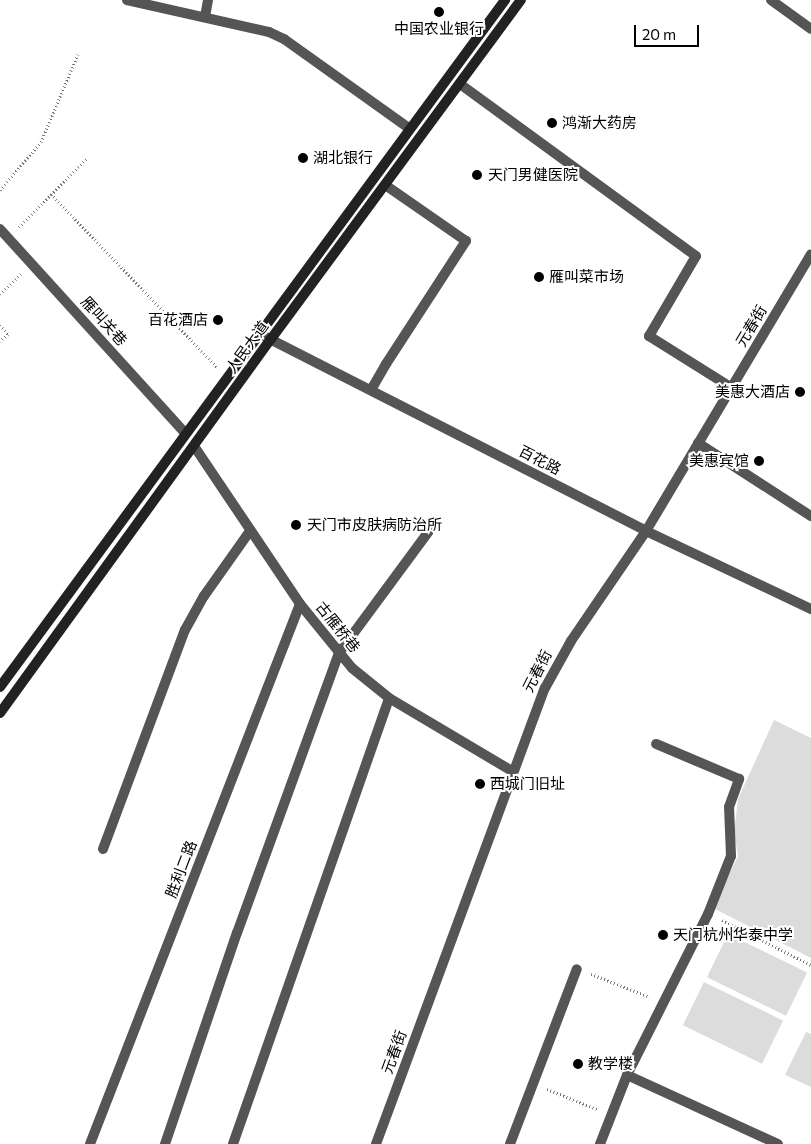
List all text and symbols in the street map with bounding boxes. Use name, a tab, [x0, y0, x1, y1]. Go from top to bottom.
marker: 中国农业银行	[433, 6, 445, 18]
scale bar	[636, 15, 701, 47]
place label: 中国农业银行	[394, 20, 484, 38]
text: 20 m	[642, 25, 676, 43]
place label: 鸿渐大药房	[562, 114, 637, 132]
marker: 鸿渐大药房	[546, 117, 558, 129]
place label: 湖北银行	[313, 149, 373, 167]
marker: 湖北银行	[297, 152, 309, 164]
place label: 天门男健医院	[488, 166, 578, 184]
marker: 天门男健医院	[470, 168, 484, 182]
place label: 雁叫菜市场	[549, 268, 624, 286]
marker: 雁叫菜市场	[533, 271, 545, 283]
street label: 雁叫关巷	[77, 293, 131, 349]
street label: 元春街	[732, 302, 770, 350]
place label: 百花酒店	[148, 311, 208, 329]
marker: 百花酒店	[212, 314, 224, 326]
street label: 人民大道	[222, 317, 272, 377]
place label: 美惠大酒店	[715, 383, 790, 401]
marker: 美惠大酒店	[794, 386, 806, 398]
street label: 百花路	[516, 442, 564, 478]
place label: 美惠宾馆	[689, 452, 749, 470]
marker: 美惠宾馆	[753, 455, 765, 467]
place label: 天门市皮肤病防治所	[307, 516, 442, 534]
marker: 天门市皮肤病防治所	[289, 518, 303, 532]
street label: 古雁桥巷	[312, 598, 364, 656]
street label: 元春街	[519, 647, 555, 695]
place label: 西城门旧址	[490, 775, 565, 793]
marker: 西城门旧址	[474, 778, 486, 790]
street label: 胜利二路	[162, 838, 200, 900]
place label: 天门杭州华泰中学	[673, 926, 793, 944]
marker: 天门杭州华泰中学	[657, 929, 669, 941]
street label: 元春街	[378, 1028, 410, 1076]
place label: 教学楼	[588, 1055, 633, 1073]
marker: 教学楼	[572, 1058, 584, 1070]

